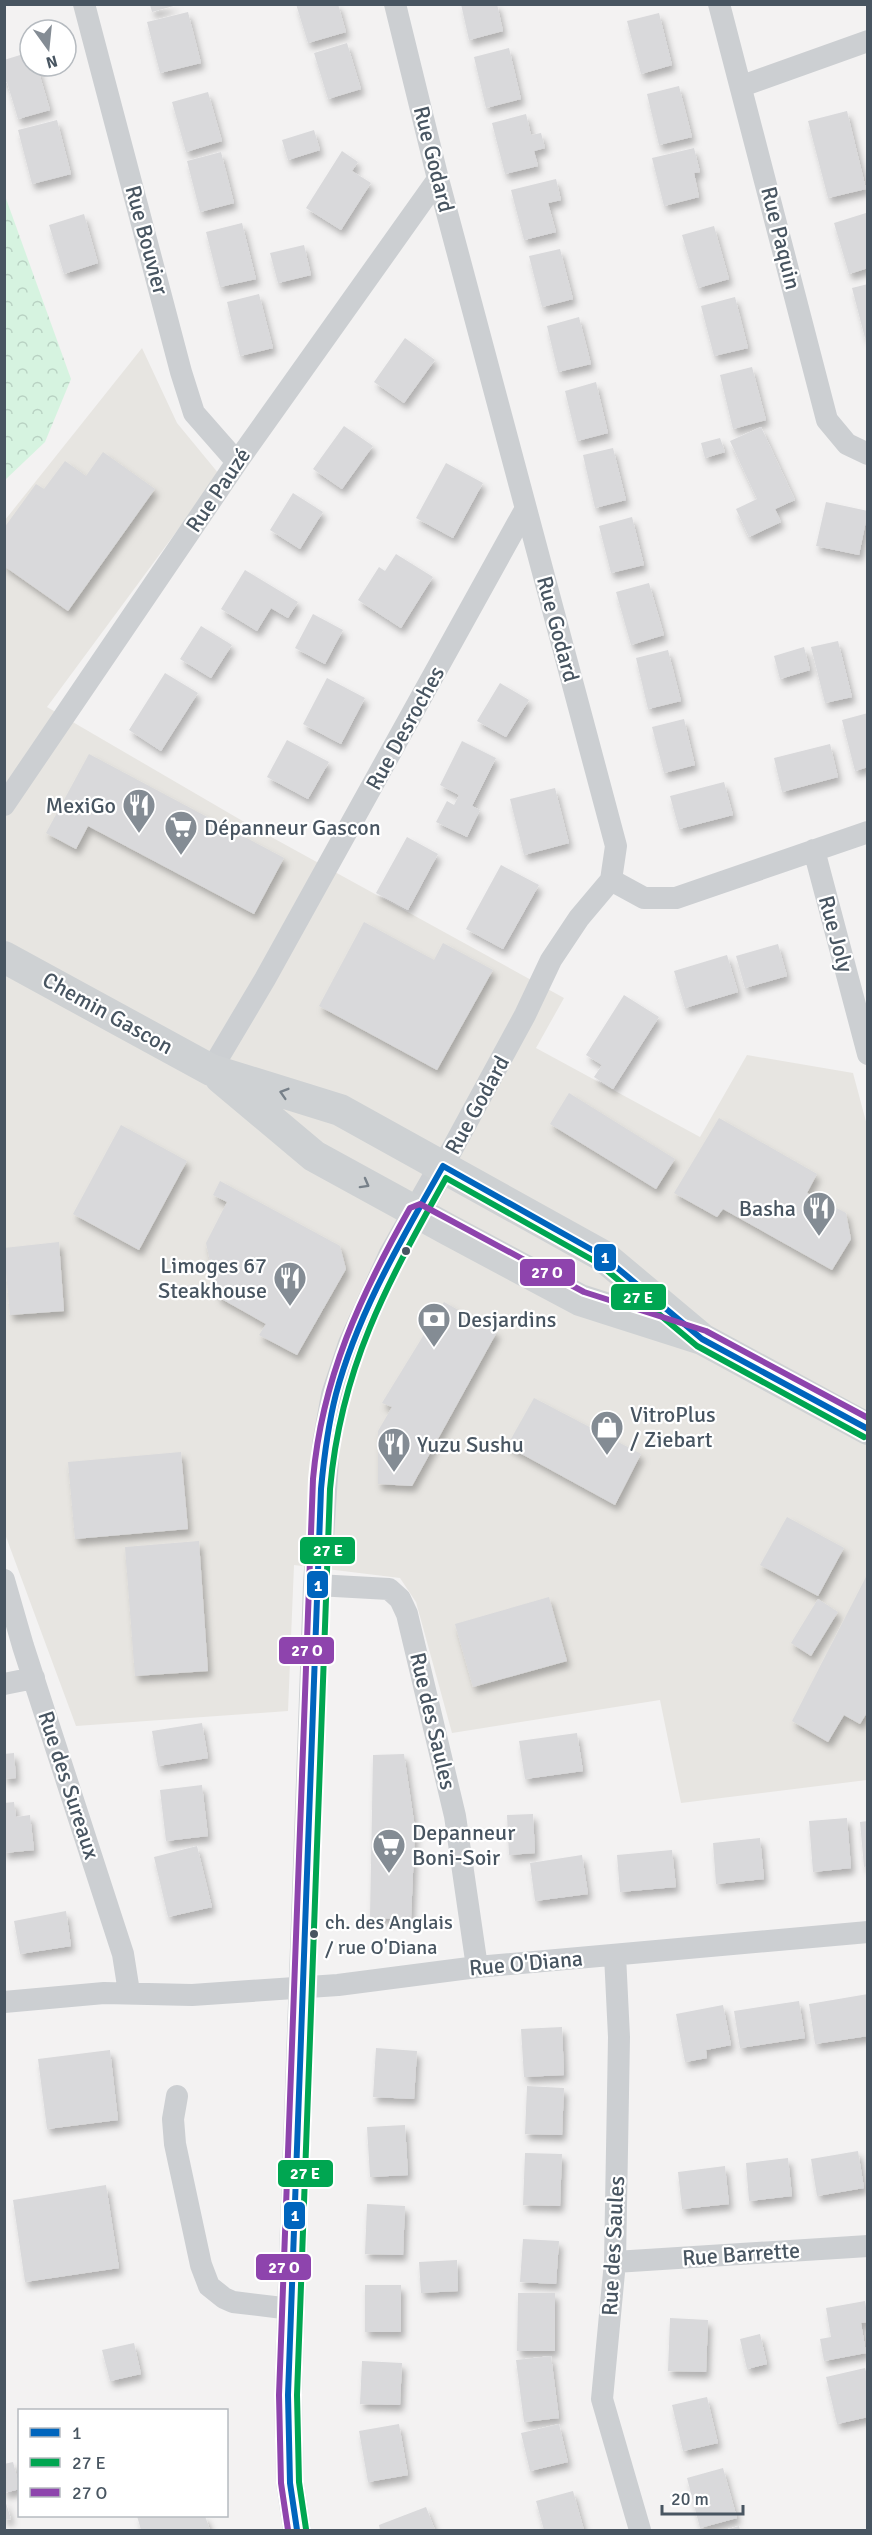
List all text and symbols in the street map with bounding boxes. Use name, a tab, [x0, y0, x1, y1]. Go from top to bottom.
north arrow	[18, 18, 78, 78]
text: N	[44, 50, 60, 73]
street label: Rue Godard	[408, 103, 460, 215]
street label: Rue Bouvier	[119, 182, 175, 298]
street label: Rue Paquin	[755, 184, 807, 292]
street label: Rue Pauzé	[180, 443, 256, 537]
street label: Rue Godard	[531, 573, 585, 685]
street label: Rue Desroches	[360, 661, 450, 795]
restaurant icon: MexiGo	[121, 787, 157, 834]
place label: MexiGo	[45, 792, 116, 819]
supermarket icon: Dépanneur Gascon	[163, 809, 199, 856]
place label: Dépanneur Gascon	[204, 814, 381, 841]
street label: Rue Joly	[813, 893, 859, 976]
street label: Chemin Gascon	[38, 966, 178, 1060]
street label: Rue Godard	[439, 1051, 515, 1159]
one-way arrow	[279, 1087, 290, 1100]
one-way arrow	[359, 1177, 369, 1188]
restaurant icon: Basha	[801, 1190, 837, 1237]
place label: Basha	[739, 1195, 796, 1222]
line badge: 1	[593, 1243, 617, 1272]
unlabelled marker	[400, 1245, 412, 1257]
text: 1	[601, 1248, 610, 1268]
place label: Limoges 67 Steakhouse	[158, 1252, 267, 1304]
line badge: 27 O	[519, 1258, 576, 1287]
restaurant icon: Limoges 67 Steakhouse	[272, 1260, 308, 1307]
text: 27 O	[531, 1263, 563, 1283]
line badge: 27 E	[610, 1283, 667, 1311]
text: 27 E	[623, 1288, 653, 1308]
bank icon: Desjardins	[416, 1301, 452, 1348]
place label: Desjardins	[457, 1306, 556, 1333]
place label: VitroPlus / Ziebart	[630, 1401, 716, 1453]
shop icon: VitroPlus / Ziebart	[589, 1409, 625, 1456]
restaurant icon: Yuzu Sushu	[376, 1426, 412, 1473]
place label: Yuzu Sushu	[417, 1431, 524, 1458]
line badge: 27 E	[299, 1536, 356, 1565]
text: 27 E	[313, 1541, 343, 1561]
line badge: 1	[306, 1570, 329, 1599]
text: 1	[314, 1576, 323, 1596]
line badge: 27 O	[278, 1636, 335, 1665]
text: 27 O	[291, 1641, 323, 1661]
street label: Rue des Saules	[404, 1650, 462, 1792]
street label: Rue des Sureaux	[32, 1708, 106, 1862]
place label: Depanneur Boni-Soir	[412, 1819, 515, 1871]
supermarket icon: Depanneur Boni-Soir	[371, 1827, 407, 1874]
place label: ch. des Anglais / rue O'Diana	[325, 1910, 453, 1960]
marker: ch. des Anglais / rue O'Diana	[308, 1928, 320, 1940]
street label: Rue O'Diana	[468, 1945, 584, 1981]
line badge: 27 E	[277, 2159, 334, 2188]
text: 27 E	[290, 2164, 320, 2184]
street label: Rue des Saules	[596, 2175, 630, 2317]
line badge: 1	[283, 2201, 306, 2230]
text: 1	[291, 2206, 300, 2226]
street label: Rue Barrette	[681, 2236, 801, 2272]
line badge: 27 O	[255, 2253, 312, 2281]
text: 27 O	[268, 2258, 300, 2278]
legend	[18, 2409, 228, 2517]
text: 1	[72, 2422, 82, 2444]
text: 27 E	[72, 2452, 106, 2474]
scale bar	[662, 2478, 743, 2516]
text: 27 O	[72, 2482, 107, 2504]
text: 20 m	[671, 2488, 709, 2510]

